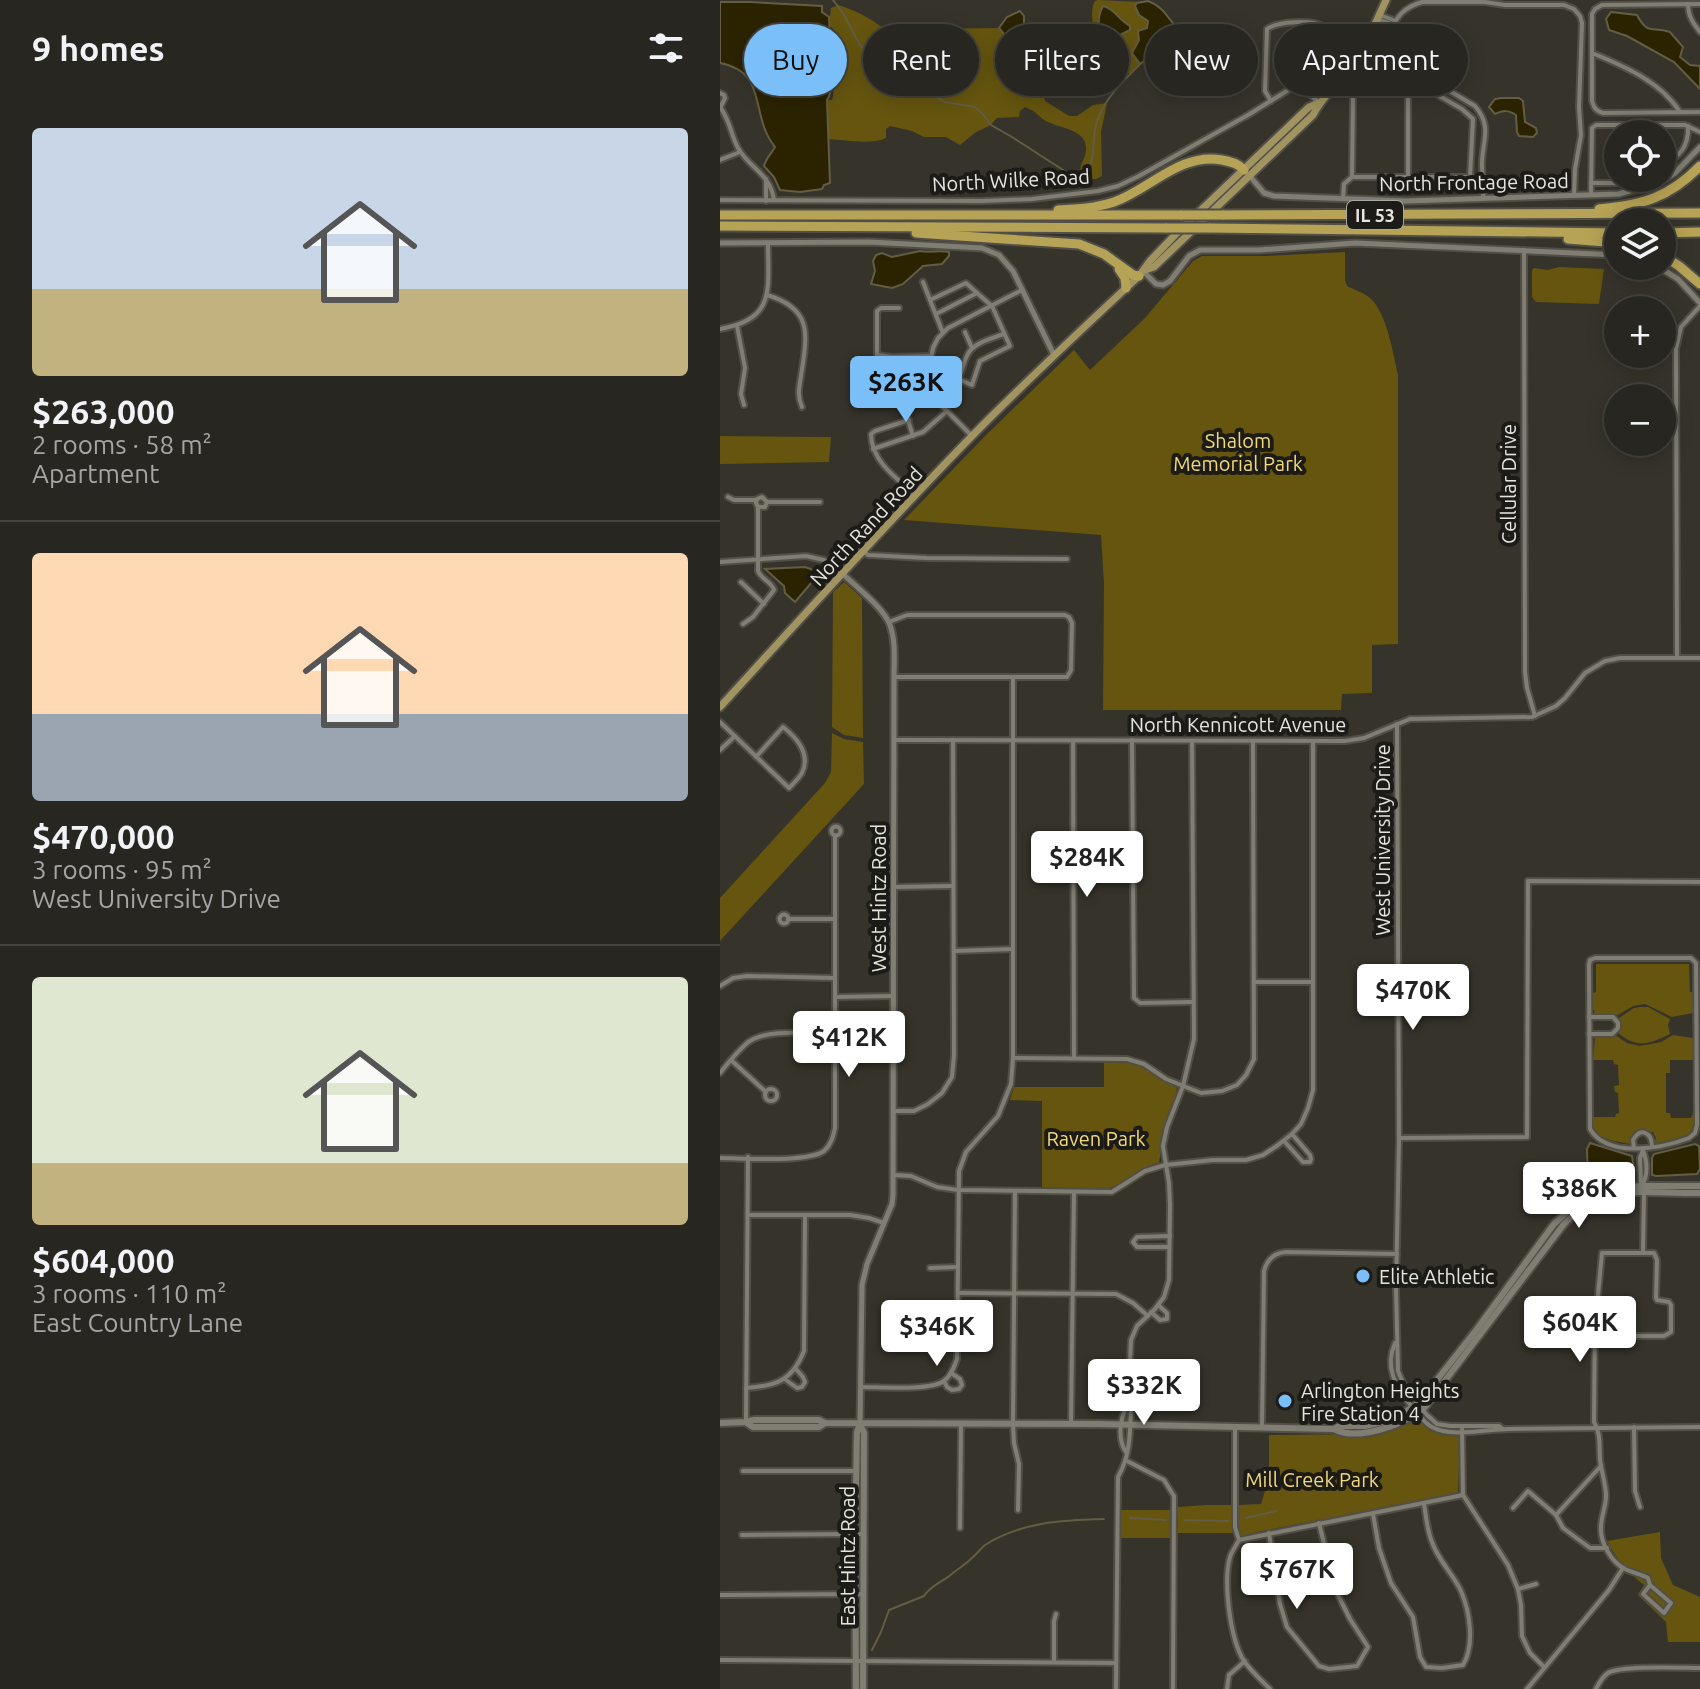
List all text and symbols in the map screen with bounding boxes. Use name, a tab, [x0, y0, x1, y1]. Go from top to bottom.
chip: Buy	[744, 24, 847, 96]
chip: Rent	[863, 24, 979, 96]
chip: Filters	[995, 24, 1129, 96]
chip: New	[1145, 24, 1258, 96]
chip: Apartment	[1274, 24, 1468, 96]
icon: filters	[644, 26, 688, 70]
text: 9 homes	[32, 29, 165, 67]
map controls	[1604, 120, 1676, 456]
button: locate	[1604, 120, 1676, 192]
street label: North Wilke Road	[932, 164, 1090, 196]
street label: North Frontage Road	[1379, 169, 1569, 195]
icon: home	[288, 180, 432, 324]
road number: IL 53	[1347, 201, 1403, 229]
button: layers	[1604, 208, 1676, 280]
button: +	[1604, 296, 1676, 368]
pin: $263K	[850, 356, 962, 424]
text: $263K	[868, 367, 944, 396]
button: −	[1604, 384, 1676, 456]
text: $263,000	[32, 392, 175, 430]
street label: Cellular Drive	[1497, 424, 1520, 544]
park label: Shalom Memorial Park	[1173, 429, 1303, 475]
text: 2 rooms · 58 m²	[32, 430, 212, 459]
text: Apartment	[32, 459, 159, 488]
street label: North Rand Road	[805, 462, 927, 590]
icon: home	[288, 605, 432, 749]
street label: North Kennicott Avenue	[1130, 713, 1346, 736]
street label: West University Drive	[1371, 744, 1394, 936]
text: $470,000	[32, 817, 175, 855]
street label: West Hintz Road	[867, 824, 890, 972]
pin: $284K	[1031, 831, 1143, 899]
text: $284K	[1049, 842, 1125, 871]
text: 3 rooms · 95 m²	[32, 855, 212, 884]
text: West University Drive	[32, 884, 281, 913]
pin: $470K	[1357, 964, 1469, 1032]
text: $470K	[1375, 975, 1451, 1004]
pin: $412K	[793, 1011, 905, 1079]
text: $412K	[811, 1022, 887, 1051]
icon: home	[288, 1029, 432, 1173]
park label: Raven Park	[1046, 1127, 1146, 1150]
pin: $386K	[1523, 1162, 1635, 1230]
text: $386K	[1541, 1173, 1617, 1202]
text: $604,000	[32, 1241, 175, 1279]
place label: Elite Athletic	[1379, 1265, 1494, 1288]
marker: Elite Athletic	[1354, 1267, 1372, 1285]
text: 3 rooms · 110 m²	[32, 1279, 227, 1308]
pin: $604K	[1524, 1296, 1636, 1364]
pin: $346K	[881, 1300, 993, 1368]
text: $604K	[1542, 1307, 1618, 1336]
text: East Country Lane	[32, 1308, 243, 1337]
text: $346K	[899, 1311, 975, 1340]
pin: $332K	[1088, 1359, 1200, 1427]
text: $332K	[1106, 1370, 1182, 1399]
place label: Arlington Heights Fire Station 4	[1301, 1379, 1459, 1425]
marker: Arlington Heights Fire Station 4	[1276, 1392, 1294, 1410]
park label: Mill Creek Park	[1245, 1468, 1379, 1491]
street label: East Hintz Road	[836, 1486, 859, 1626]
pin: $767K	[1241, 1543, 1353, 1611]
text: $767K	[1259, 1554, 1335, 1583]

